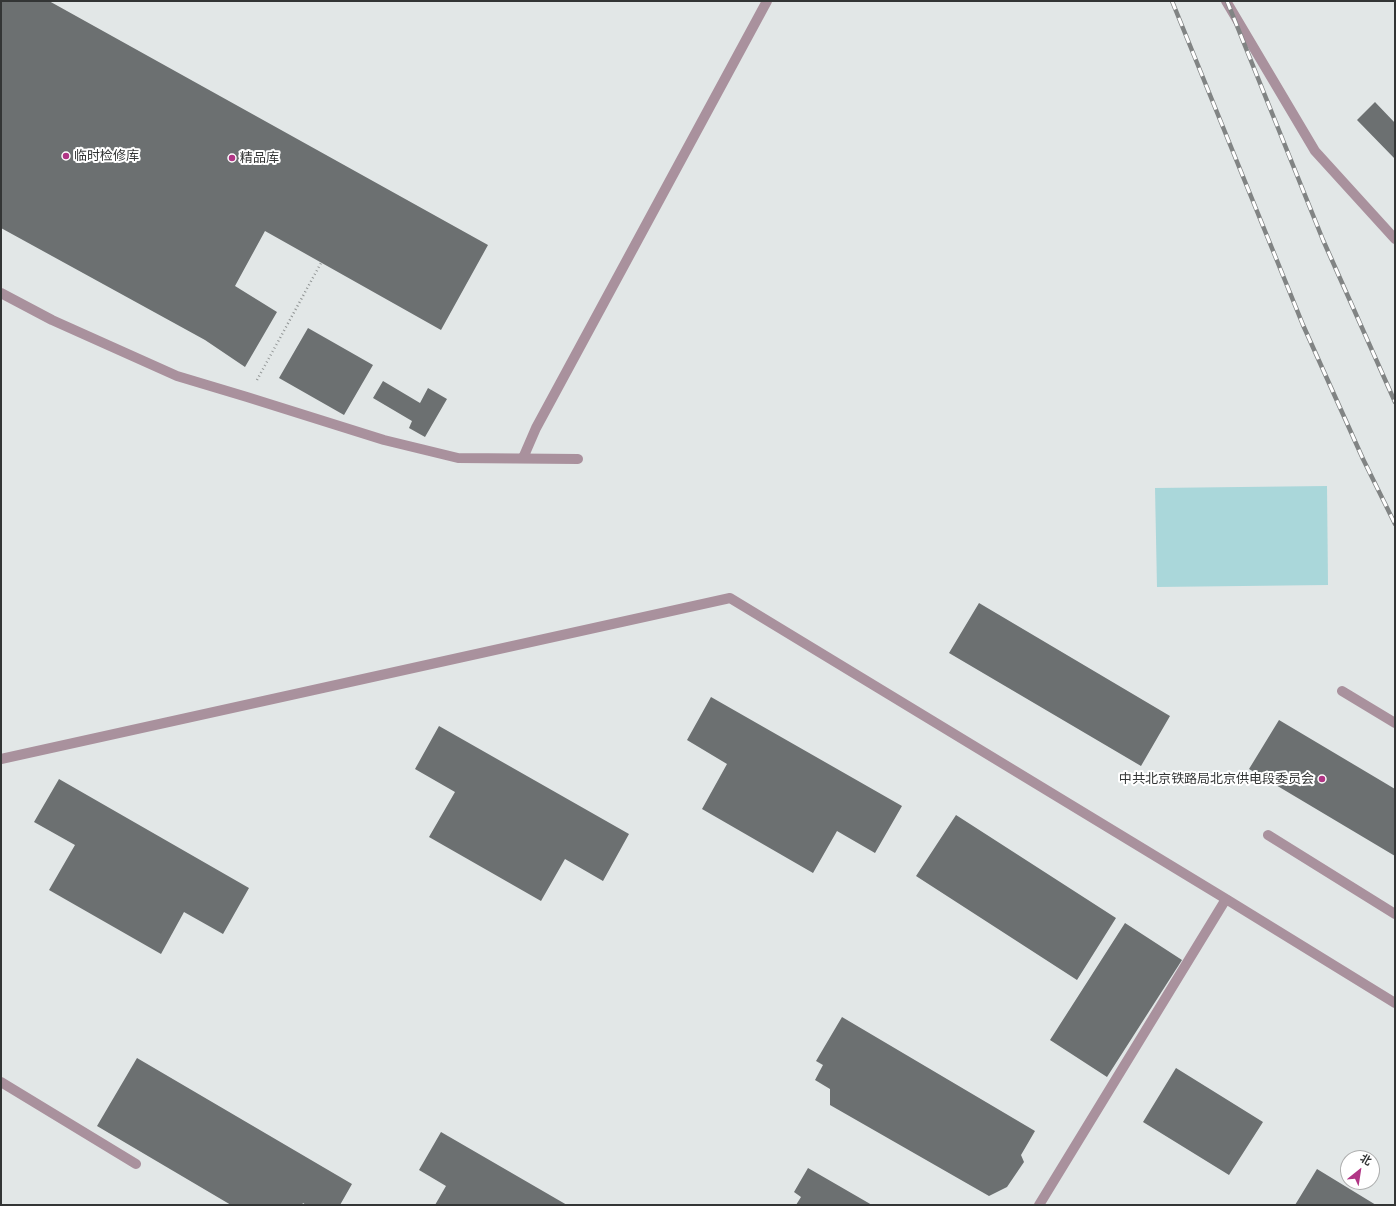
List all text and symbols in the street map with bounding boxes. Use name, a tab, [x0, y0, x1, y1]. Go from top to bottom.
place label: 临时检修库	[74, 148, 139, 164]
place label: 精品库	[240, 150, 279, 166]
marker: 临时检修库	[61, 151, 71, 161]
marker: 精品库	[227, 153, 237, 163]
place label: 中共北京铁路局北京供电段委员会	[1119, 771, 1314, 787]
marker: 中共北京铁路局北京供电段委员会	[1317, 774, 1327, 784]
north arrow	[1340, 1150, 1380, 1190]
text: 北	[1358, 1152, 1374, 1168]

